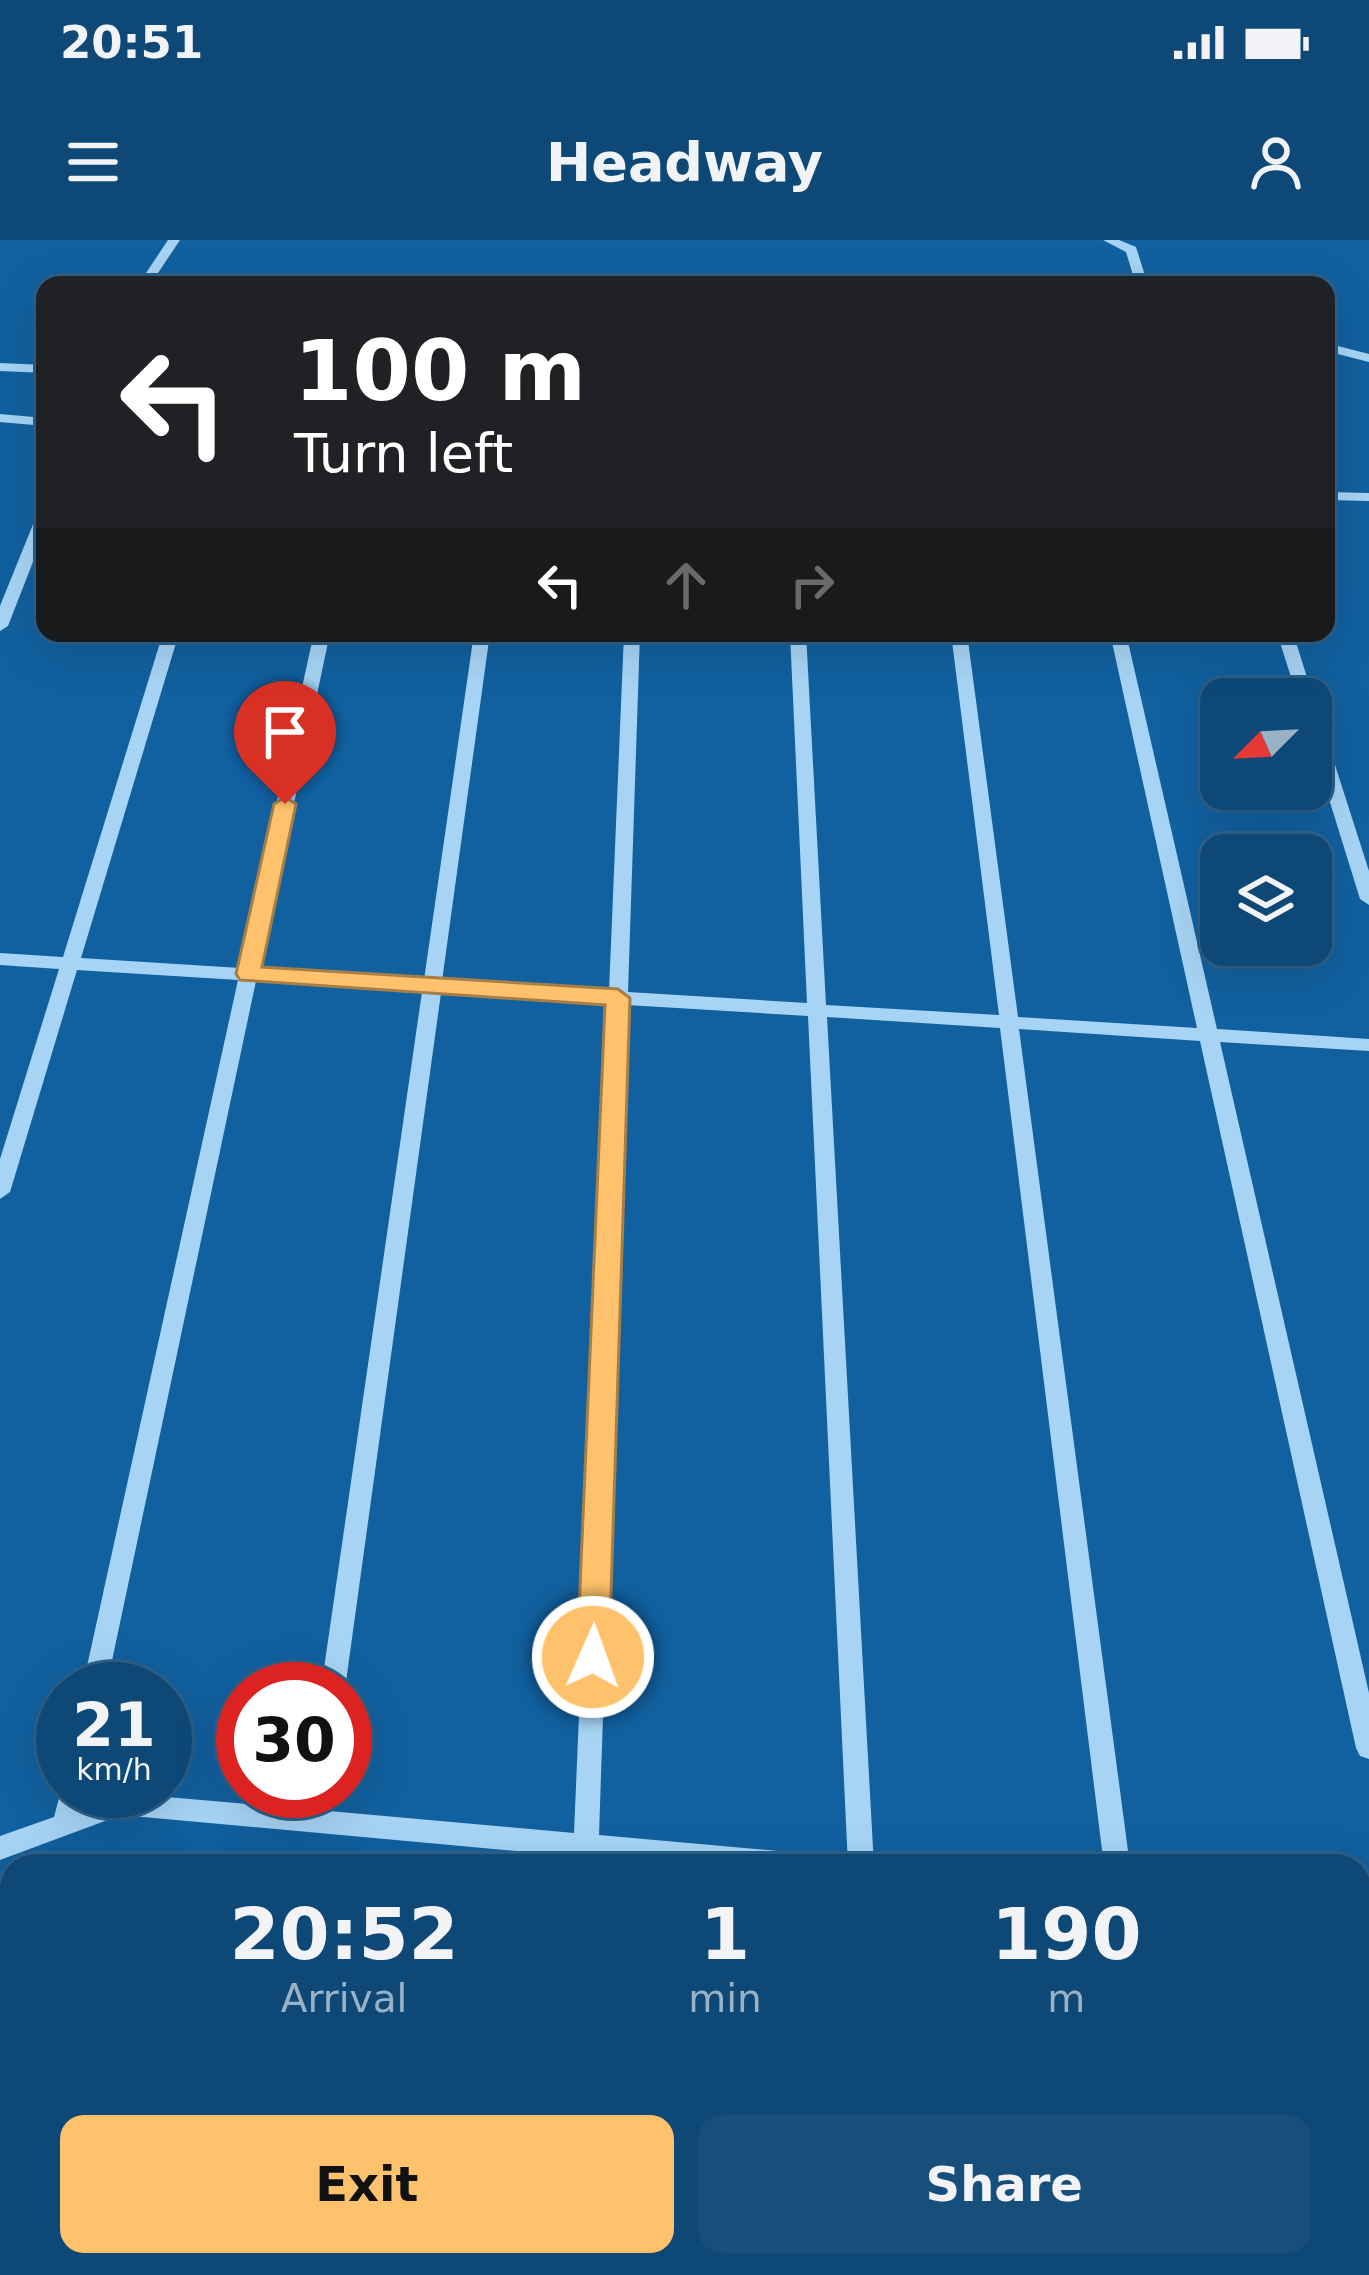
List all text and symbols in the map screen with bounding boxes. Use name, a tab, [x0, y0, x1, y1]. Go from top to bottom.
text: 20:51	[60, 16, 203, 69]
icon: menu	[60, 129, 126, 195]
icon: person	[1243, 129, 1309, 195]
text: Headway	[546, 131, 823, 194]
text: 100 m	[294, 322, 586, 420]
icon: left	[96, 324, 252, 480]
text: Turn left	[294, 422, 513, 485]
icon: left	[527, 552, 593, 618]
icon: ahead	[653, 552, 719, 618]
icon: right	[779, 552, 845, 618]
north arrow	[1200, 678, 1332, 810]
map controls	[1200, 678, 1332, 966]
pin	[234, 681, 336, 804]
icon: arrive	[252, 699, 318, 765]
button: layers	[1200, 834, 1332, 966]
position arrow	[530, 1594, 656, 1720]
speed limit sign: 30	[216, 1662, 372, 1818]
text: 21	[72, 1690, 156, 1760]
text: km/h	[76, 1752, 152, 1787]
text: 20:52	[229, 1892, 459, 1976]
text: 1	[700, 1892, 750, 1976]
text: 190	[991, 1892, 1141, 1976]
text: Arrival	[281, 1976, 407, 2021]
text: min	[688, 1976, 762, 2021]
text: m	[1047, 1976, 1085, 2021]
button: Exit	[60, 2115, 674, 2253]
button: Share	[698, 2115, 1311, 2253]

